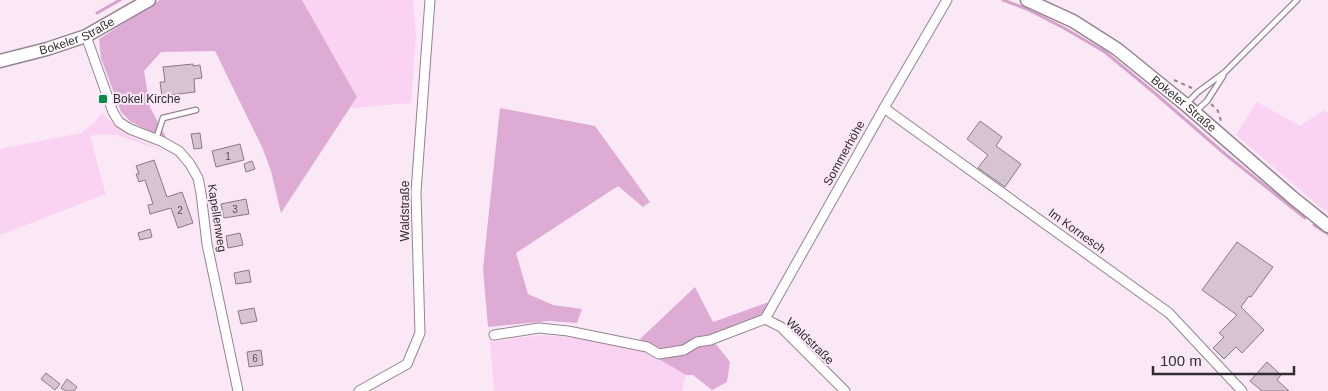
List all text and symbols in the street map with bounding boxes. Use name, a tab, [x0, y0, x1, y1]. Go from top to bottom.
street label: Bokeler Straße	[38, 14, 117, 58]
street label: Bokeler Straße	[1148, 73, 1219, 135]
place label: Bokel Kirche	[113, 92, 181, 106]
marker: Bokel Kirche	[97, 93, 109, 105]
street label: Sommerhöhe	[820, 118, 868, 188]
house number: 1	[225, 151, 231, 162]
street label: Waldstraße	[398, 180, 412, 241]
street label: Kapellenweg	[205, 183, 229, 253]
house number: 3	[232, 204, 238, 215]
house number: 2	[177, 205, 183, 216]
street label: Im Kornesch	[1046, 206, 1108, 256]
street label: Waldstraße	[783, 315, 837, 367]
scale bar	[1153, 344, 1294, 376]
text: 100 m	[1160, 352, 1202, 369]
house number: 6	[252, 353, 258, 364]

